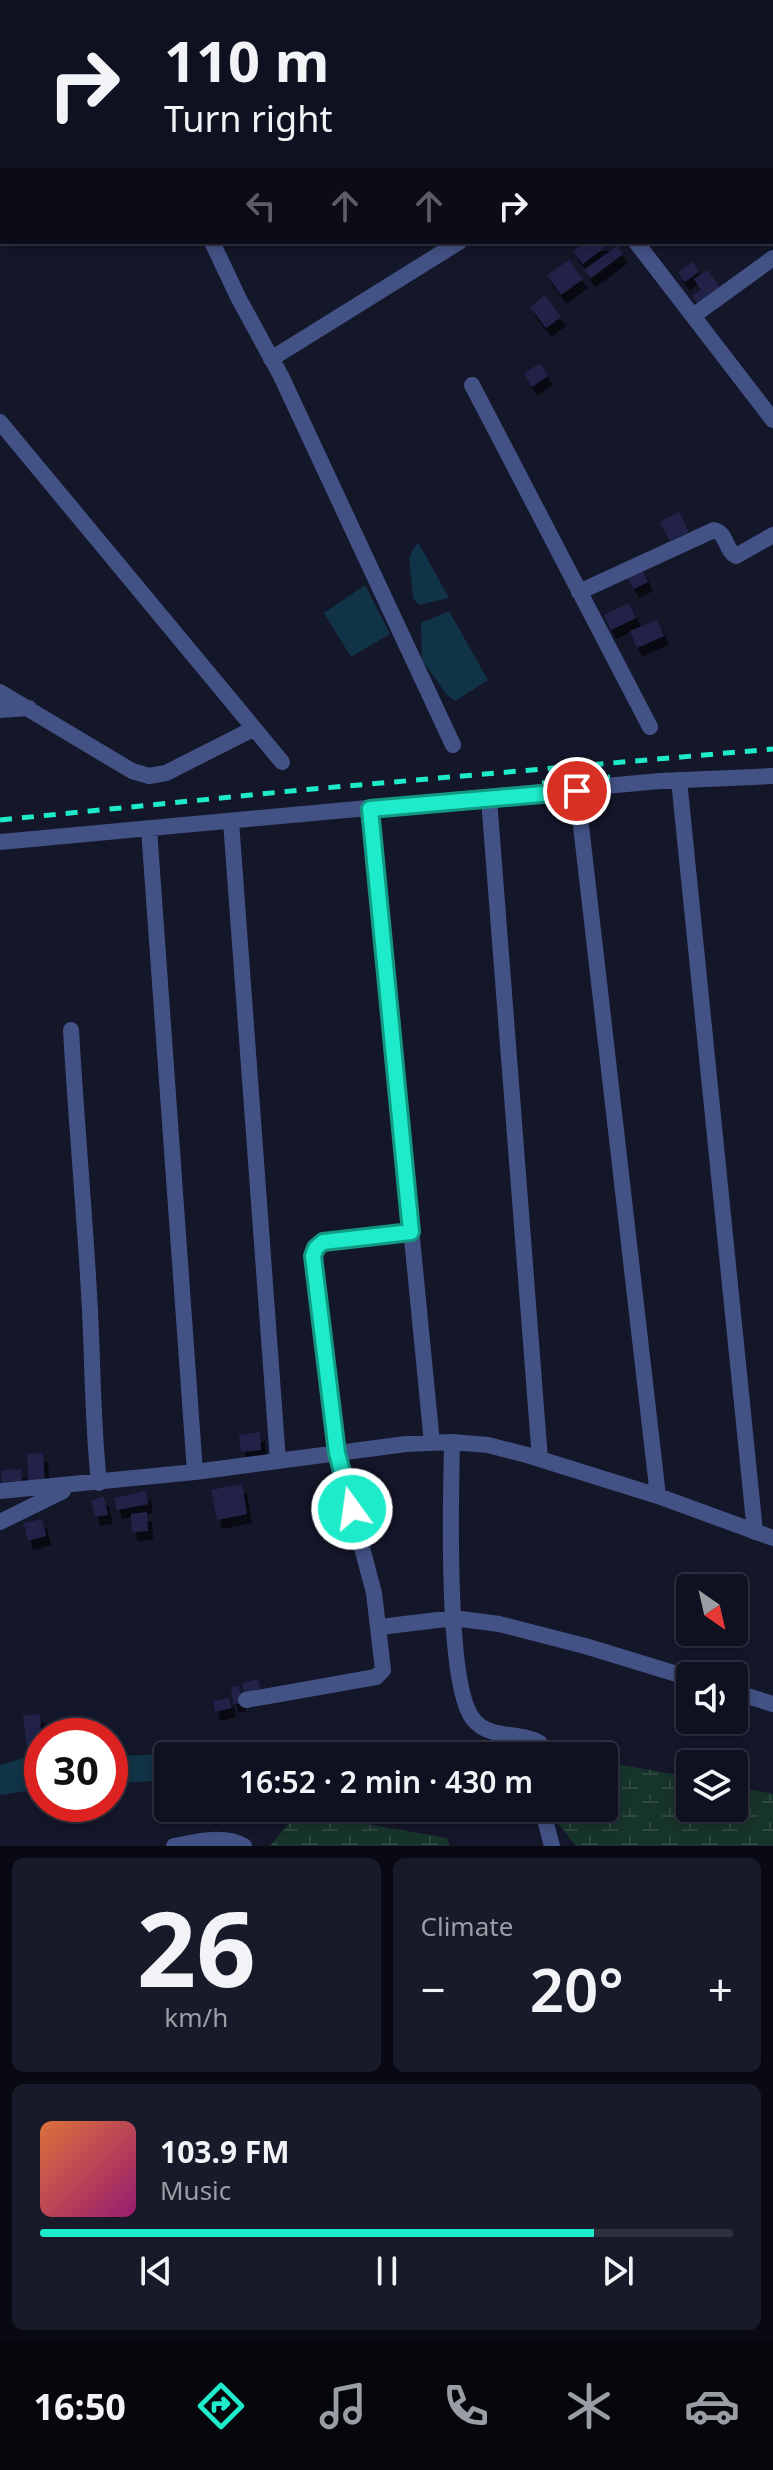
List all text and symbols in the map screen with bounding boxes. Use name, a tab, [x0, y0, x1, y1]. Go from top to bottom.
text: 110 m	[164, 22, 329, 98]
icon: right	[32, 32, 136, 136]
text: Turn right	[164, 94, 332, 143]
icon: left	[239, 184, 283, 228]
icon: ahead	[323, 184, 367, 228]
icon: ahead	[407, 184, 451, 228]
icon: right	[491, 184, 535, 228]
pin	[543, 757, 611, 825]
icon: arrive	[555, 769, 599, 813]
position arrow	[310, 1467, 394, 1551]
north arrow	[676, 1574, 748, 1646]
map controls	[676, 1574, 748, 1822]
button: sound	[676, 1662, 748, 1734]
speed limit sign: 30	[24, 1718, 128, 1822]
button: layers	[676, 1750, 748, 1822]
text: 16:52 · 2 min · 430 m	[239, 1761, 533, 1802]
text: 26	[137, 1876, 256, 2017]
text: Climate	[421, 1908, 513, 1944]
text: 20°	[530, 1948, 624, 2030]
text: −	[421, 1959, 446, 2019]
text: +	[708, 1959, 733, 2019]
text: km/h	[164, 1999, 228, 2035]
text: 103.9 FM	[160, 2131, 290, 2172]
text: Music	[160, 2172, 231, 2208]
icon: previous	[134, 2249, 178, 2293]
icon: pause	[365, 2249, 409, 2293]
icon: next	[596, 2249, 640, 2293]
icon: directions	[193, 2378, 249, 2434]
icon: music	[315, 2378, 371, 2434]
icon: phone	[438, 2378, 494, 2434]
icon: climate	[561, 2378, 617, 2434]
icon: car	[684, 2378, 740, 2434]
text: 16:50	[33, 2382, 126, 2431]

